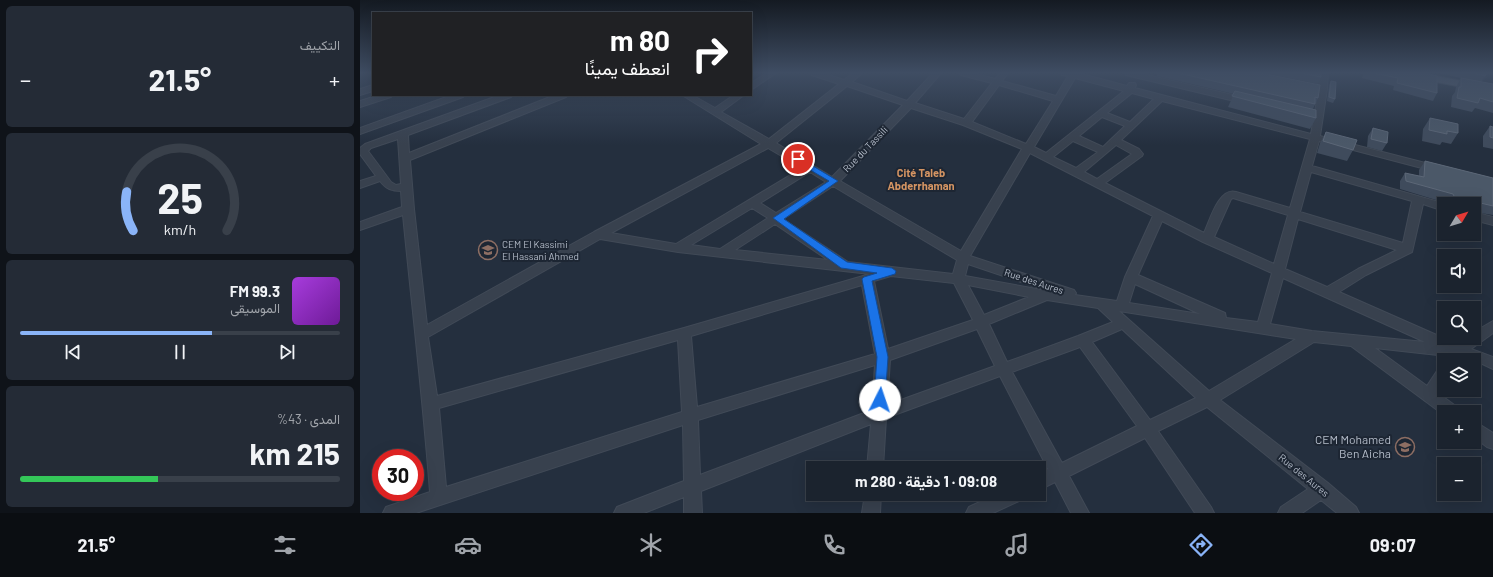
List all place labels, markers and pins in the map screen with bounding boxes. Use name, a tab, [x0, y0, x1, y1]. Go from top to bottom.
pin	[781, 142, 815, 176]
place label: CEM El Kassimi El Hassani Ahmed	[502, 238, 579, 262]
school or university icon: CEM El Kassimi El Hassani Ahmed	[477, 239, 499, 261]
place label: CEM Mohamed Ben Aicha	[1315, 432, 1391, 460]
school or university icon: CEM Mohamed Ben Aicha	[1394, 436, 1416, 458]

